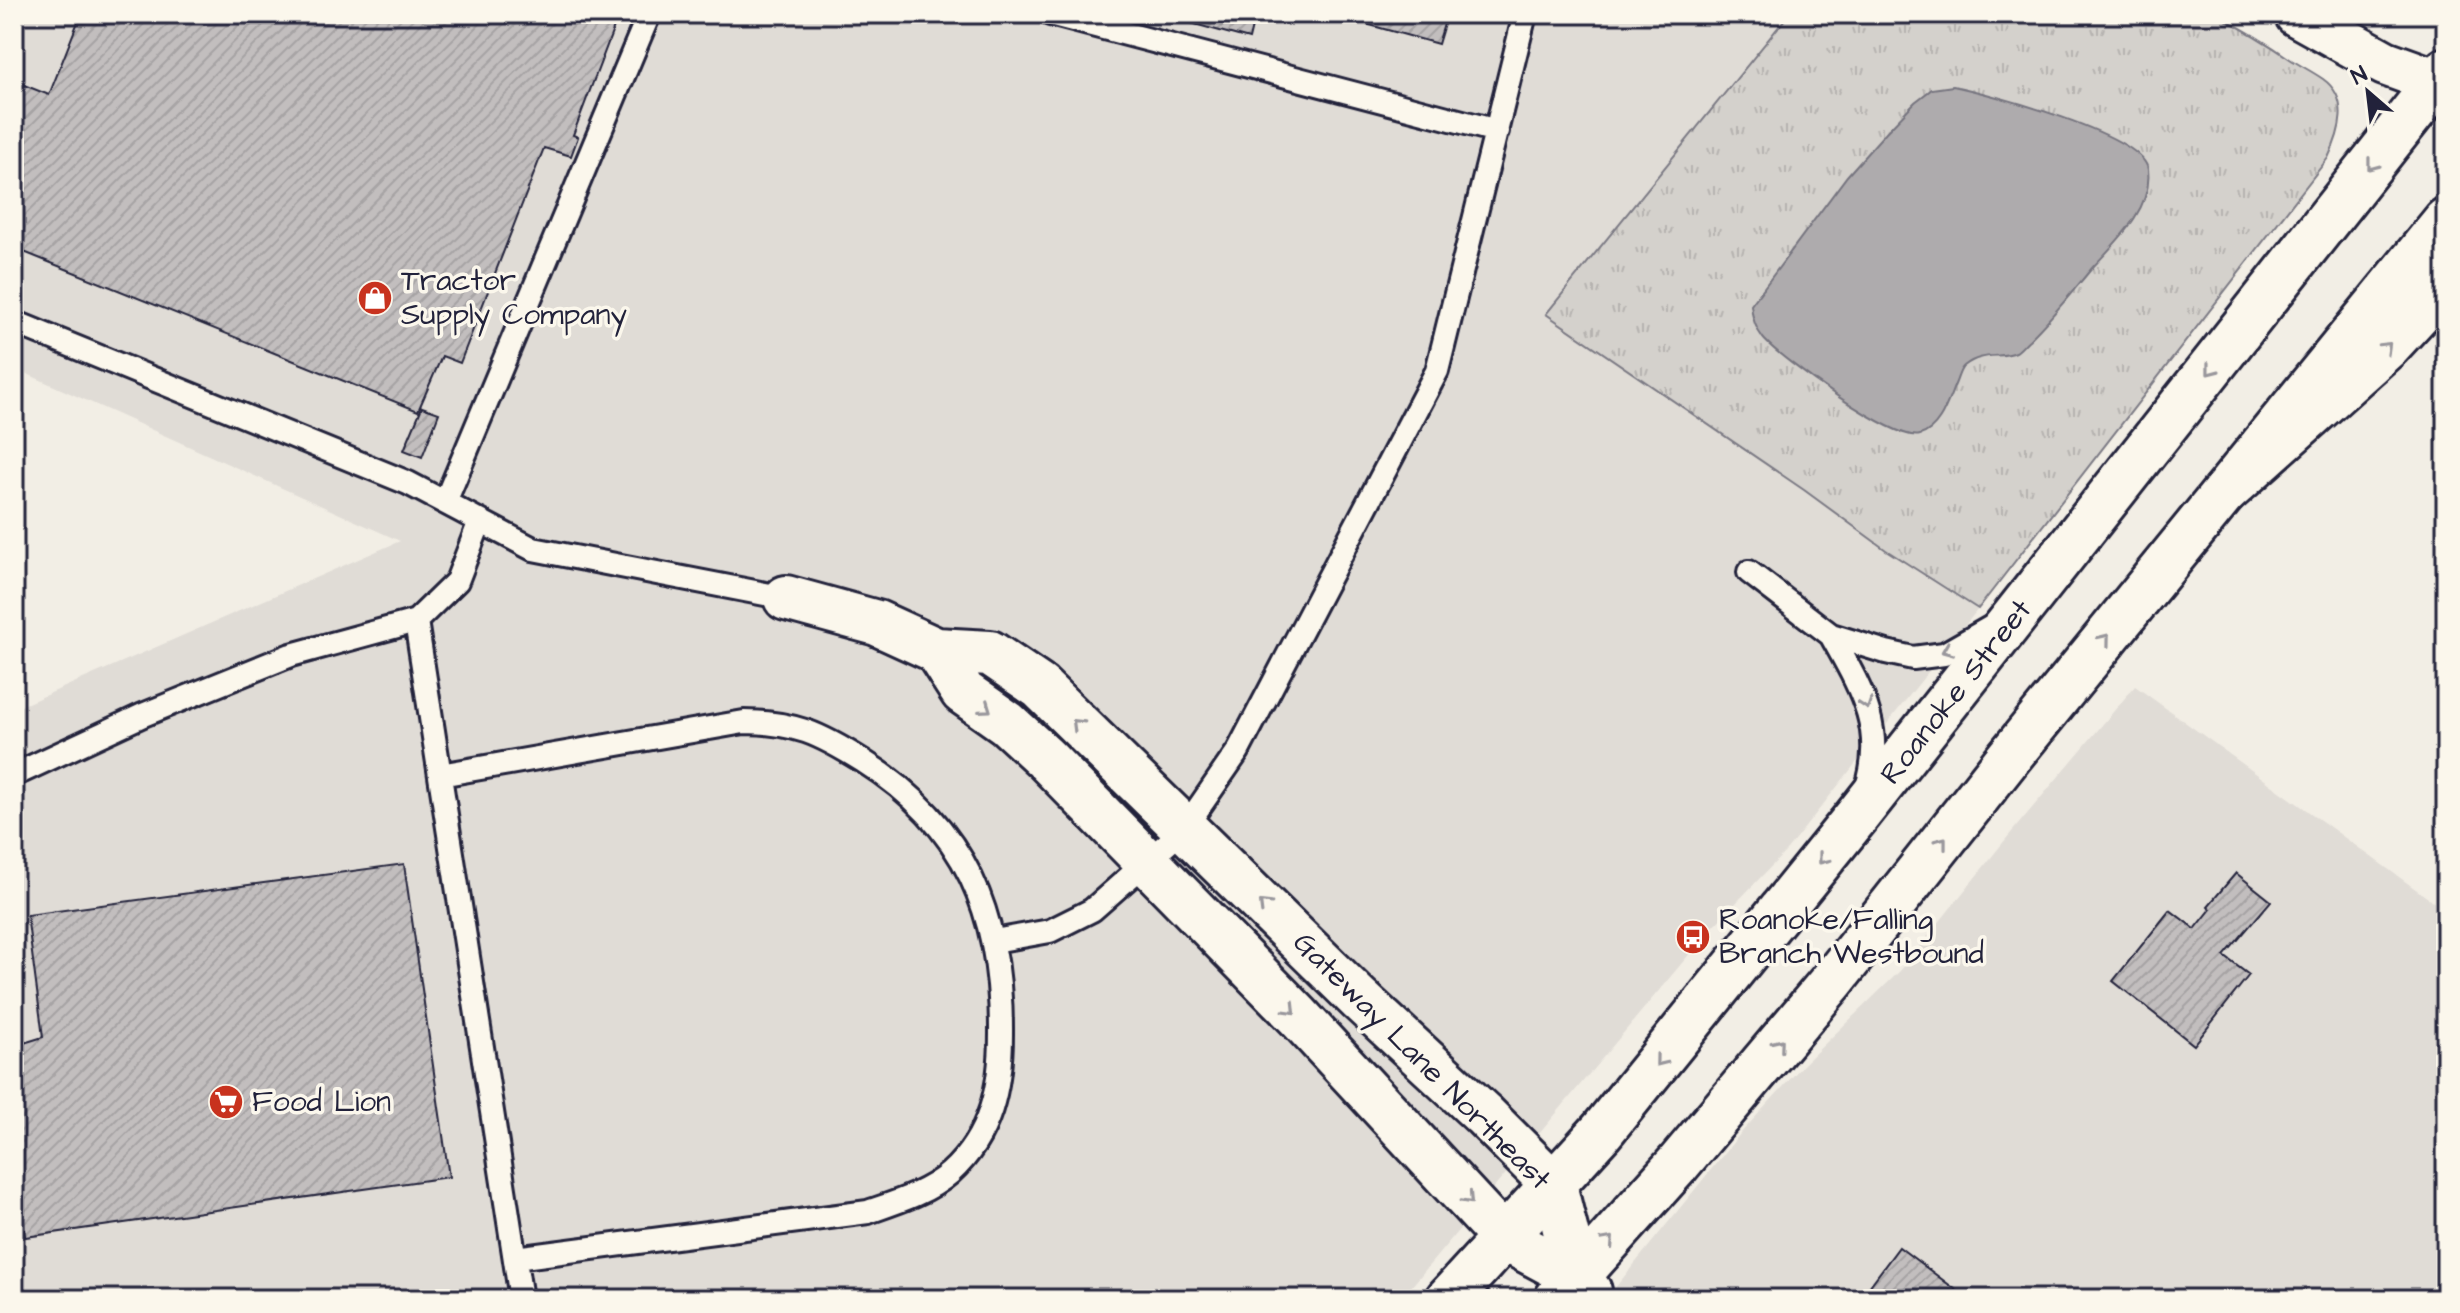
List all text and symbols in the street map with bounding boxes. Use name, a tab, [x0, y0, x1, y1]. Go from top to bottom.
north arrow	[2328, 52, 2408, 132]
text: N	[2346, 59, 2373, 93]
one-way arrow	[2367, 156, 2381, 171]
place label: Tractor Supply Company	[401, 260, 627, 337]
shop icon: Tractor Supply Company	[356, 279, 394, 317]
one-way arrow	[2377, 342, 2391, 356]
one-way arrow	[2206, 361, 2221, 375]
street label: Roanoke Street	[1870, 591, 2042, 793]
one-way arrow	[2095, 634, 2110, 648]
one-way arrow	[1941, 640, 1955, 657]
one-way arrow	[1857, 697, 1873, 711]
one-way arrow	[978, 699, 992, 713]
one-way arrow	[1072, 719, 1086, 733]
one-way arrow	[1933, 836, 1947, 851]
one-way arrow	[1818, 849, 1833, 864]
place label: Roanoke/Falling Branch Westbound	[1719, 899, 1984, 975]
one-way arrow	[1259, 900, 1273, 914]
bus stop icon: Roanoke/Falling Branch Westbound	[1674, 918, 1712, 956]
street label: Gateway Lane Northeast	[1283, 923, 1560, 1200]
one-way arrow	[1281, 1000, 1296, 1014]
one-way arrow	[1769, 1039, 1784, 1053]
one-way arrow	[1655, 1051, 1669, 1066]
place label: Food Lion	[252, 1081, 391, 1123]
supermarket icon: Food Lion	[207, 1083, 245, 1121]
one-way arrow	[1459, 1189, 1473, 1204]
one-way arrow	[1599, 1235, 1614, 1250]

